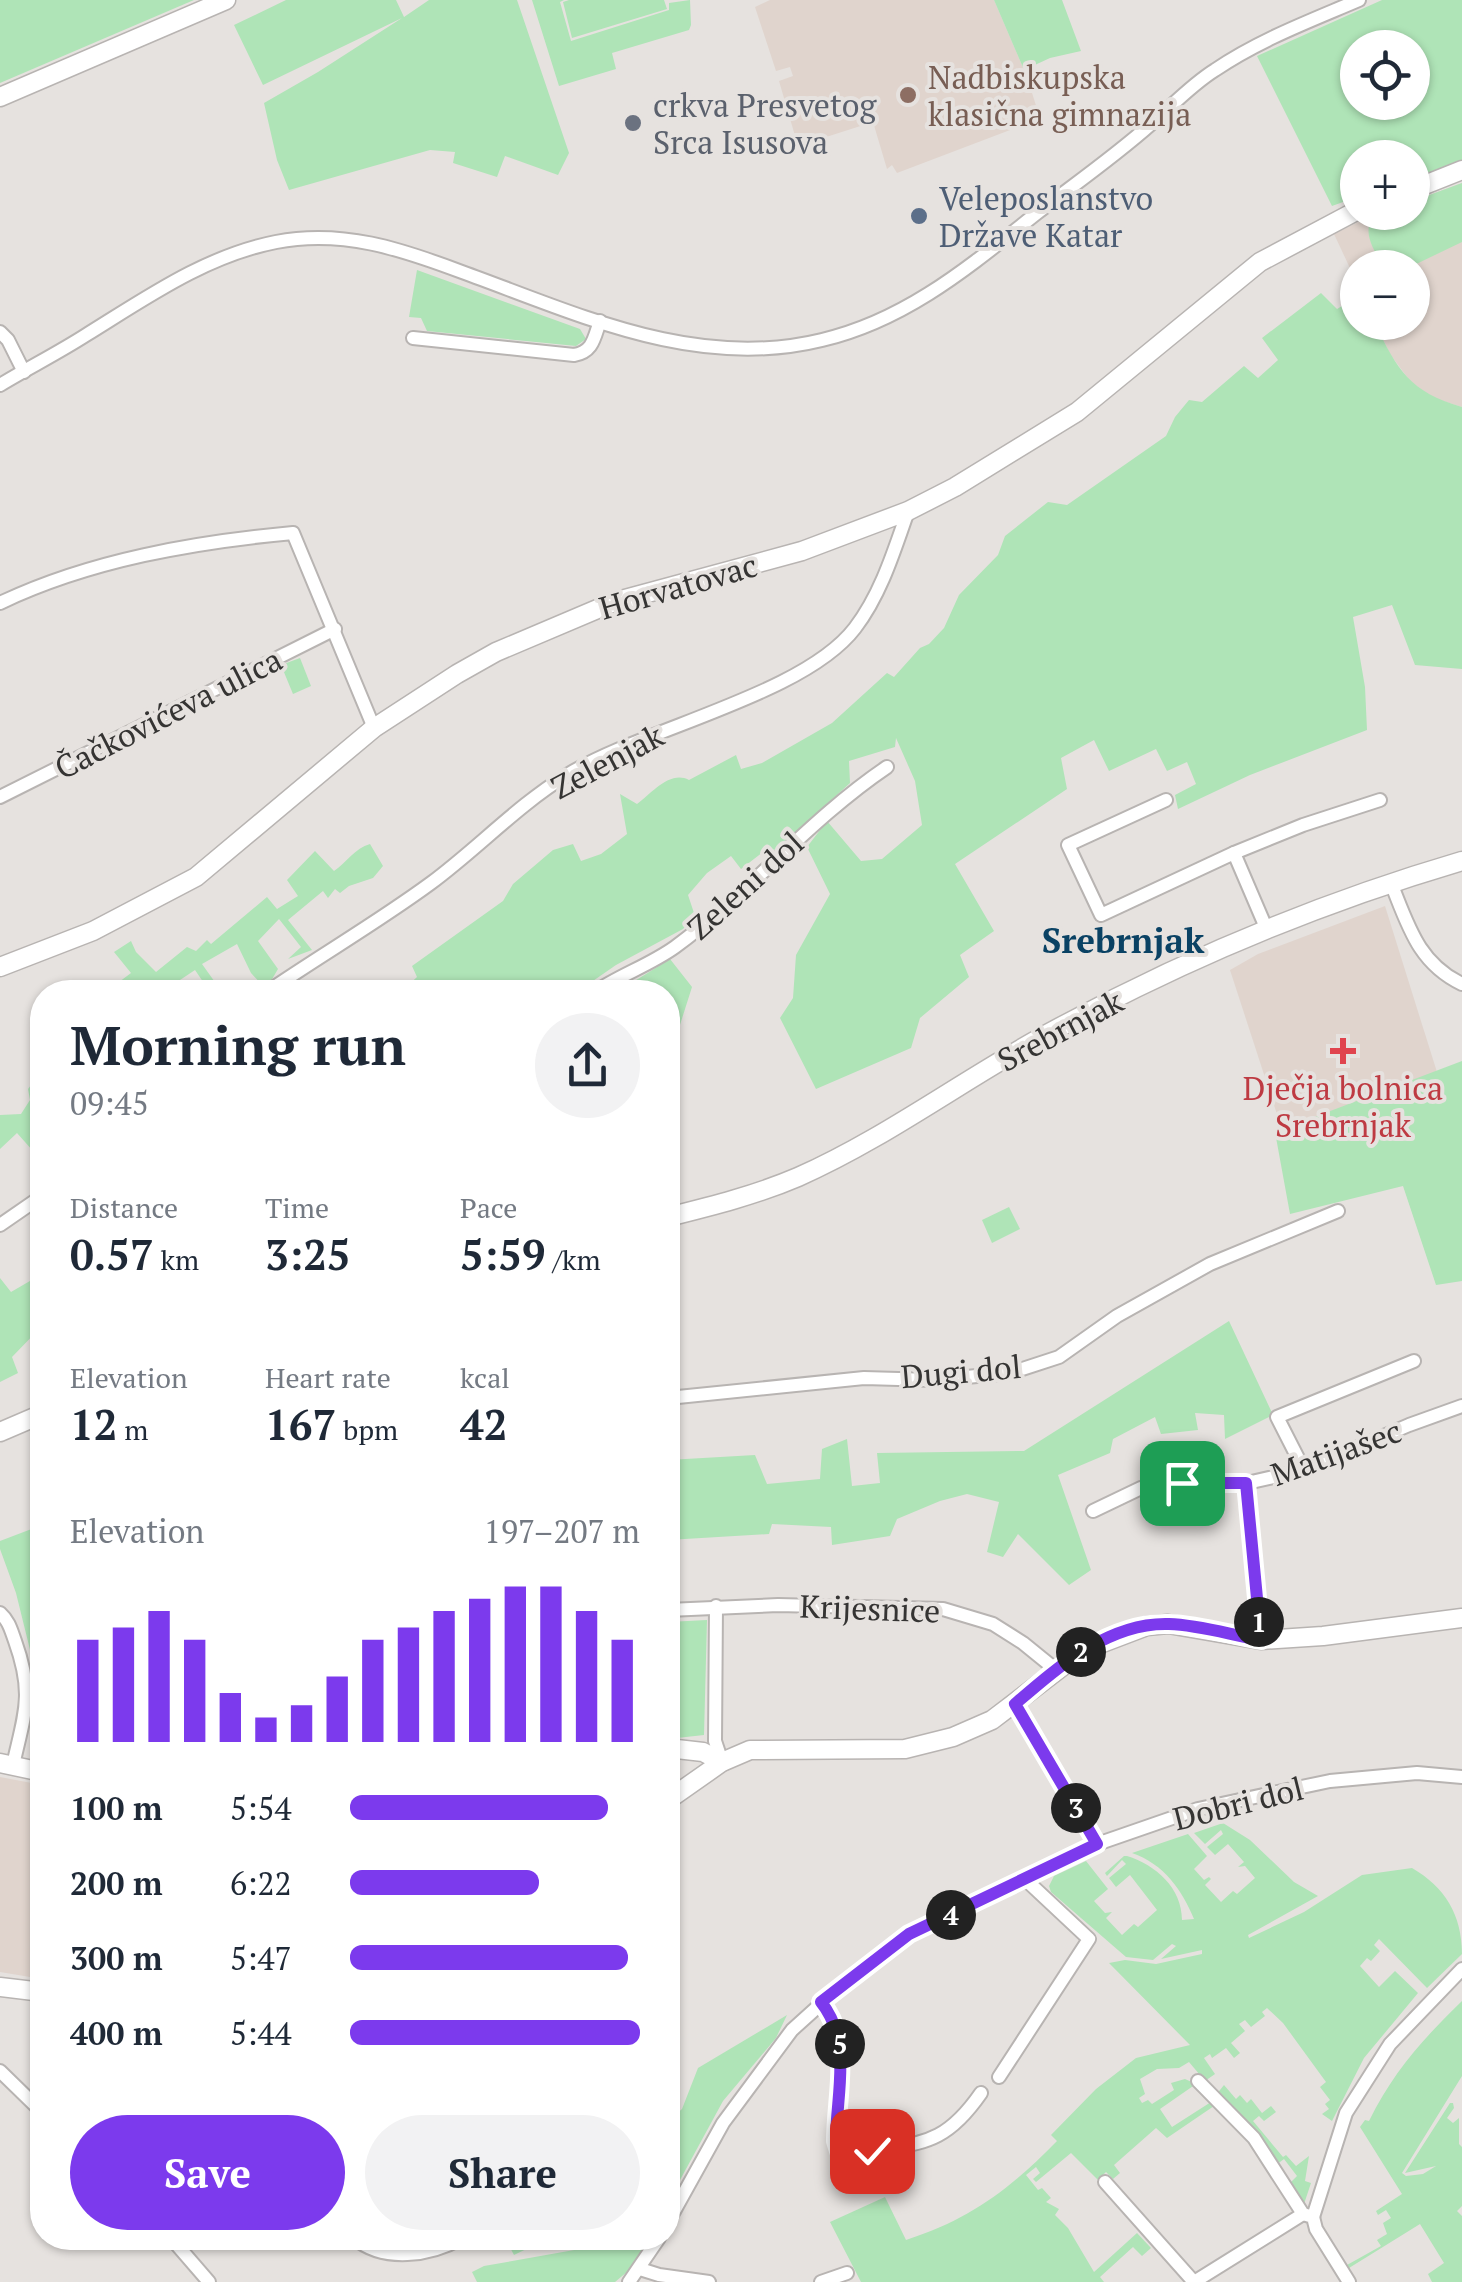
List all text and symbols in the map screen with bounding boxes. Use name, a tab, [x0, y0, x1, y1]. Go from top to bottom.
map controls	[1340, 30, 1430, 340]
button: locate	[1340, 30, 1430, 120]
place label: Nadbiskupska klasična gimnazija	[928, 56, 1192, 135]
place label: crkva Presvetog Srca Isusova	[653, 84, 877, 163]
marker: Nadbiskupska klasična gimnazija	[897, 84, 919, 106]
marker: crkva Presvetog Srca Isusova	[622, 112, 644, 134]
button: +	[1340, 140, 1430, 230]
place label: Veleposlanstvo Države Katar	[939, 177, 1153, 256]
marker: Veleposlanstvo Države Katar	[908, 205, 930, 227]
button: −	[1340, 250, 1430, 340]
street label: Horvatovac	[594, 543, 762, 629]
street label: Čačkovićeva ulica	[47, 638, 289, 788]
street label: Zelenjak	[544, 714, 671, 808]
street label: Zeleni dol	[678, 822, 812, 948]
district label: Srebrnjak	[1042, 917, 1205, 963]
street label: Srebrnjak	[990, 979, 1130, 1081]
text: Morning run	[70, 1008, 406, 1081]
button: share	[535, 1013, 640, 1118]
marker: Dječja bolnica Srebrnjak	[1330, 1038, 1356, 1064]
place label: Dječja bolnica Srebrnjak	[1243, 1067, 1443, 1146]
text: 09:45	[70, 1082, 149, 1124]
text: Distance	[70, 1189, 178, 1226]
text: Time	[265, 1189, 329, 1226]
text: Pace	[460, 1189, 517, 1226]
text: 0.57	[70, 1226, 154, 1282]
text: 3:25	[265, 1226, 351, 1282]
text: 5:59	[460, 1226, 546, 1282]
text: km	[154, 1241, 199, 1278]
text: /km	[546, 1241, 601, 1278]
street label: Dugi dol	[899, 1345, 1023, 1397]
text: Elevation	[70, 1359, 188, 1396]
text: Heart rate	[265, 1359, 391, 1396]
text: kcal	[460, 1359, 510, 1396]
text: 12	[70, 1396, 117, 1452]
text: 167	[265, 1396, 336, 1452]
text: 42	[460, 1396, 507, 1452]
street label: Matijašec	[1265, 1409, 1407, 1495]
text: m	[117, 1411, 148, 1448]
text: bpm	[336, 1411, 398, 1448]
pin	[1140, 1441, 1225, 1526]
icon: arrive	[1155, 1456, 1210, 1511]
text: Elevation	[70, 1510, 204, 1552]
text: 197–207 m	[484, 1510, 640, 1552]
street label: Krijesnice	[799, 1585, 941, 1631]
pin: 1	[1234, 1597, 1284, 1647]
text: 1	[1251, 1603, 1267, 1640]
pin: 2	[1056, 1627, 1106, 1677]
text: 2	[1073, 1633, 1089, 1670]
street label: Dobri dol	[1169, 1767, 1307, 1839]
pin: 3	[1051, 1783, 1101, 1833]
text: 100 m	[70, 1787, 162, 1829]
text: 5:54	[230, 1787, 292, 1829]
text: 3	[1068, 1789, 1084, 1826]
text: 200 m	[70, 1862, 162, 1904]
text: 6:22	[230, 1862, 292, 1904]
pin: 4	[926, 1890, 976, 1940]
text: 4	[943, 1896, 959, 1933]
text: 300 m	[70, 1937, 162, 1979]
text: 5:47	[230, 1937, 292, 1979]
text: 400 m	[70, 2012, 162, 2054]
text: 5:44	[230, 2012, 292, 2054]
pin: 5	[815, 2019, 865, 2069]
text: 5	[832, 2025, 848, 2062]
pin	[830, 2109, 915, 2194]
button: Save	[70, 2115, 345, 2230]
button: Share	[365, 2115, 640, 2230]
icon: check	[845, 2124, 900, 2179]

